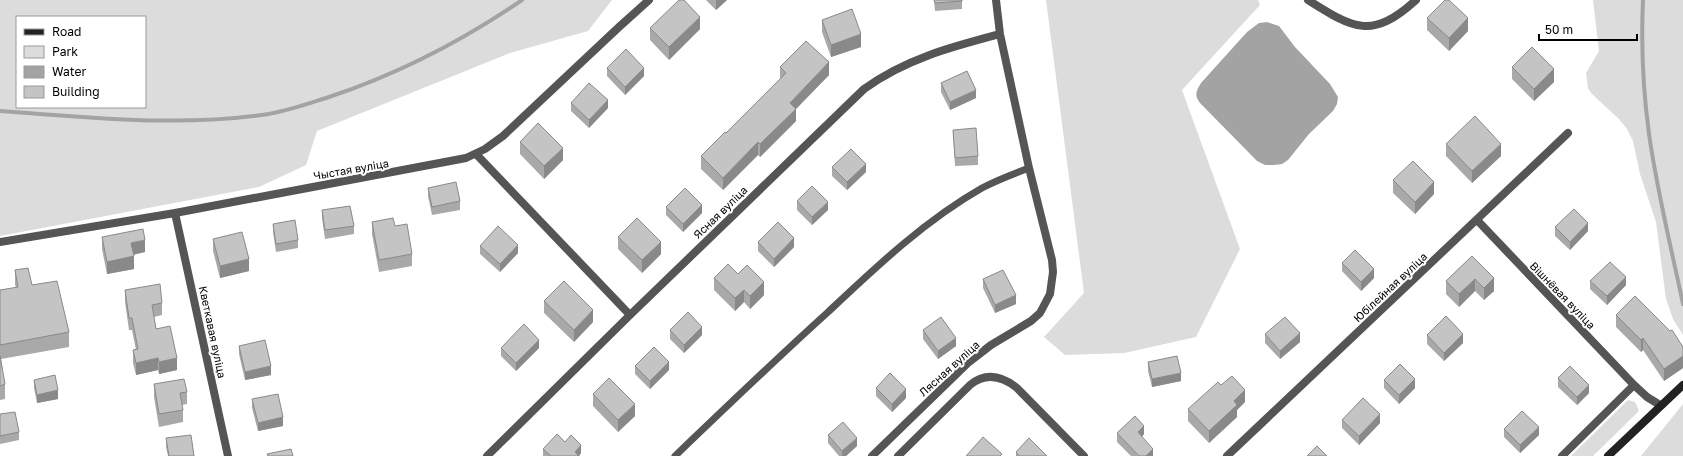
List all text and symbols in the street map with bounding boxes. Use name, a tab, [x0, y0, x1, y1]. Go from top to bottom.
legend	[16, 16, 146, 108]
scale bar	[1539, 16, 1637, 42]
text: 50 m	[1545, 22, 1573, 37]
text: Road	[52, 24, 81, 39]
text: Park	[52, 44, 78, 59]
text: Water	[52, 64, 86, 79]
text: Building	[52, 84, 100, 99]
street label: Чыстая вуліца	[312, 156, 390, 182]
street label: Ясная вуліца	[690, 183, 750, 241]
street label: Юбілейная вуліца	[1351, 250, 1429, 324]
street label: Вішнёвая вуліца	[1528, 259, 1598, 331]
street label: Кветкавая вуліца	[197, 285, 229, 379]
street label: Лясная вуліца	[916, 338, 982, 398]

